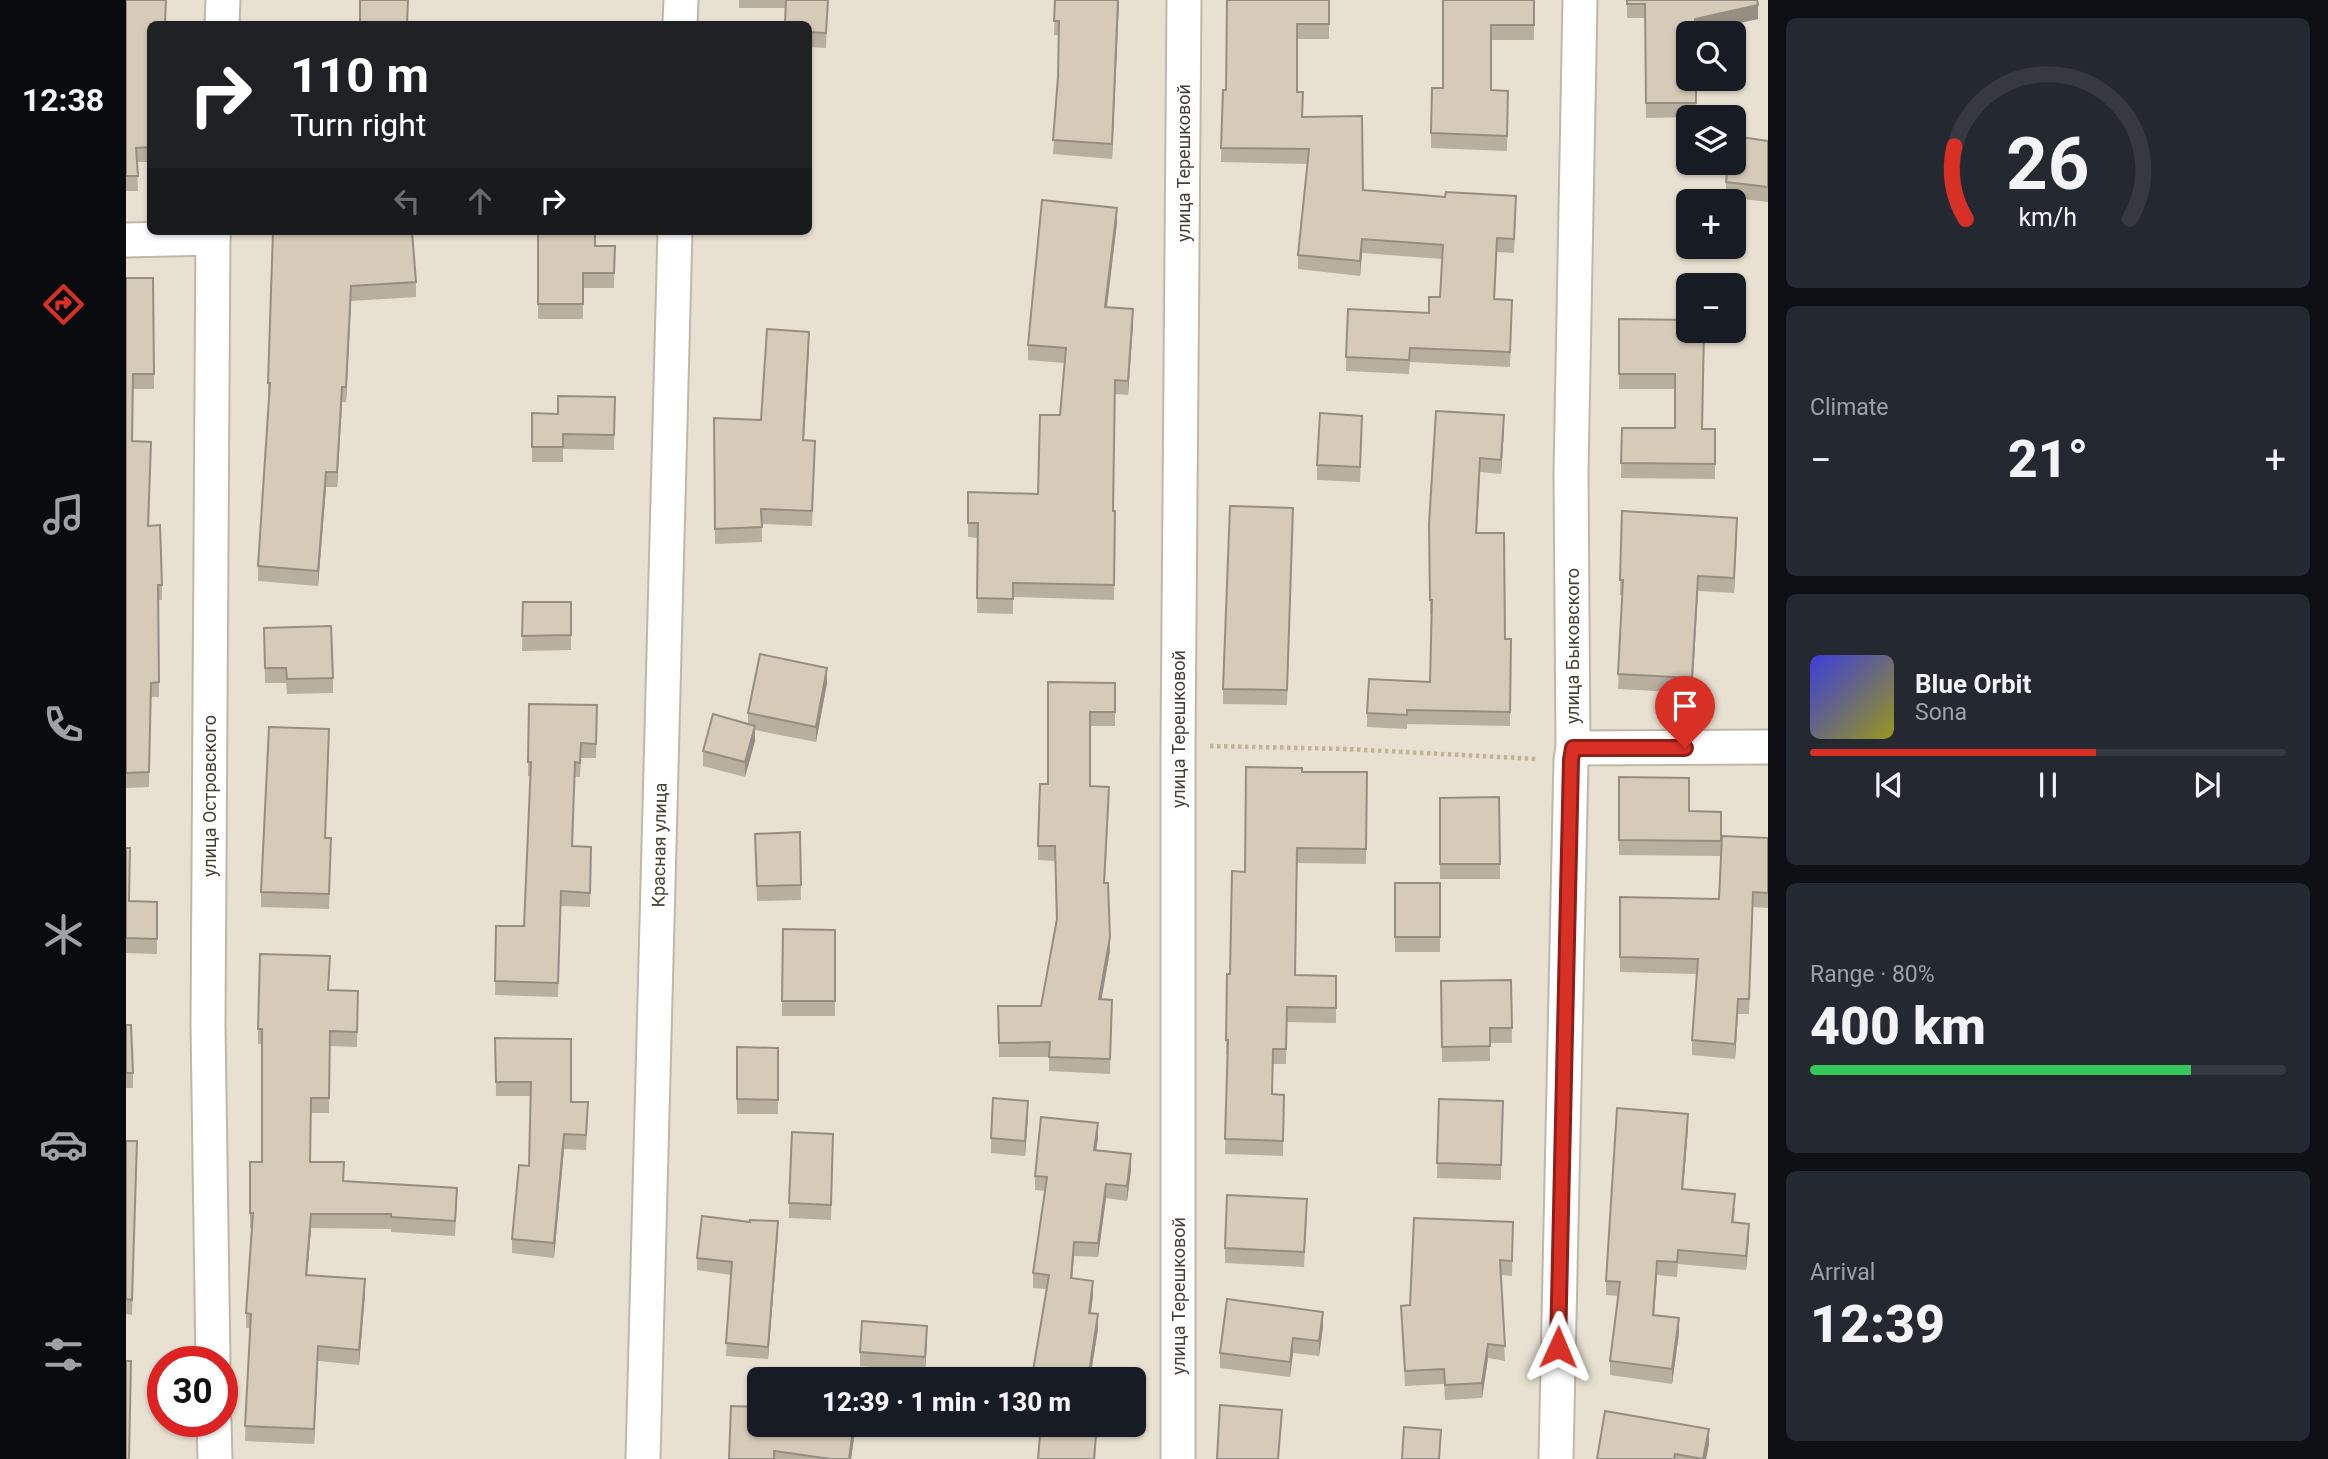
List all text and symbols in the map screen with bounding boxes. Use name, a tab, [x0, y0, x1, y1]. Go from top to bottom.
map controls	[1676, 21, 1746, 343]
button: search	[1676, 21, 1746, 91]
text: 110 m	[290, 47, 429, 104]
icon: right	[175, 49, 266, 140]
text: 12:38	[22, 81, 104, 119]
street label: улица Терешковой	[1173, 84, 1194, 242]
button: layers	[1676, 105, 1746, 175]
text: Turn right	[290, 106, 426, 144]
text: 26	[2006, 121, 2090, 207]
icon: left	[388, 182, 426, 220]
icon: ahead	[461, 182, 499, 220]
icon: right	[534, 182, 572, 220]
button: +	[1676, 189, 1746, 259]
text: km/h	[2019, 203, 2077, 232]
button: −	[1676, 273, 1746, 343]
icon: directions	[39, 280, 88, 329]
text: Climate	[1810, 394, 1889, 421]
text: 21°	[2008, 429, 2088, 490]
text: −	[1810, 438, 1832, 482]
text: +	[2264, 438, 2286, 482]
icon: music	[39, 490, 88, 539]
street label: улица Быковского	[1562, 568, 1583, 724]
street label: улица Терешковой	[1168, 650, 1189, 808]
text: Blue Orbit	[1915, 669, 2031, 699]
pin	[1655, 676, 1715, 748]
icon: arrive	[1666, 687, 1704, 725]
text: Sona	[1915, 699, 1967, 726]
icon: phone	[39, 700, 88, 749]
street label: улица Островского	[199, 715, 220, 877]
icon: previous	[1870, 766, 1908, 804]
icon: pause	[2029, 766, 2067, 804]
icon: next	[2188, 766, 2226, 804]
street label: Красная улица	[647, 783, 671, 907]
icon: climate	[39, 910, 88, 959]
text: Range · 80%	[1810, 961, 1935, 988]
text: 400 km	[1810, 996, 1986, 1057]
icon: car	[39, 1120, 88, 1169]
street label: улица Терешковой	[1168, 1217, 1189, 1375]
text: Arrival	[1810, 1259, 1875, 1286]
text: 12:39	[1810, 1294, 1945, 1355]
position arrow	[1521, 1310, 1595, 1384]
icon: filters	[39, 1330, 88, 1379]
speed limit sign: 30	[147, 1346, 238, 1437]
text: 12:39 · 1 min · 130 m	[822, 1387, 1071, 1417]

